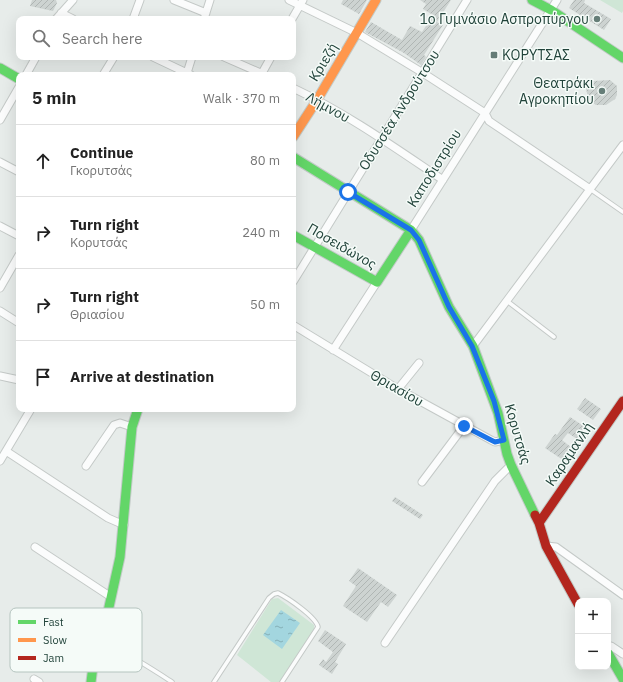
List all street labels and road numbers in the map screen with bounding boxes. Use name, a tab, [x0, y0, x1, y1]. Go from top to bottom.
street label: Κριεζή	[305, 39, 341, 85]
street label: Οδυσσέα Ανδρούτσου	[355, 46, 443, 174]
street label: Λήμνου	[303, 88, 353, 126]
street label: Καποδιστρίου	[403, 126, 465, 210]
street label: Ποσειδώνος	[304, 219, 380, 273]
street label: Θριασίου	[367, 366, 427, 410]
street label: Κορυτσάς	[501, 402, 535, 467]
street label: Καραμανλή	[541, 419, 597, 489]

